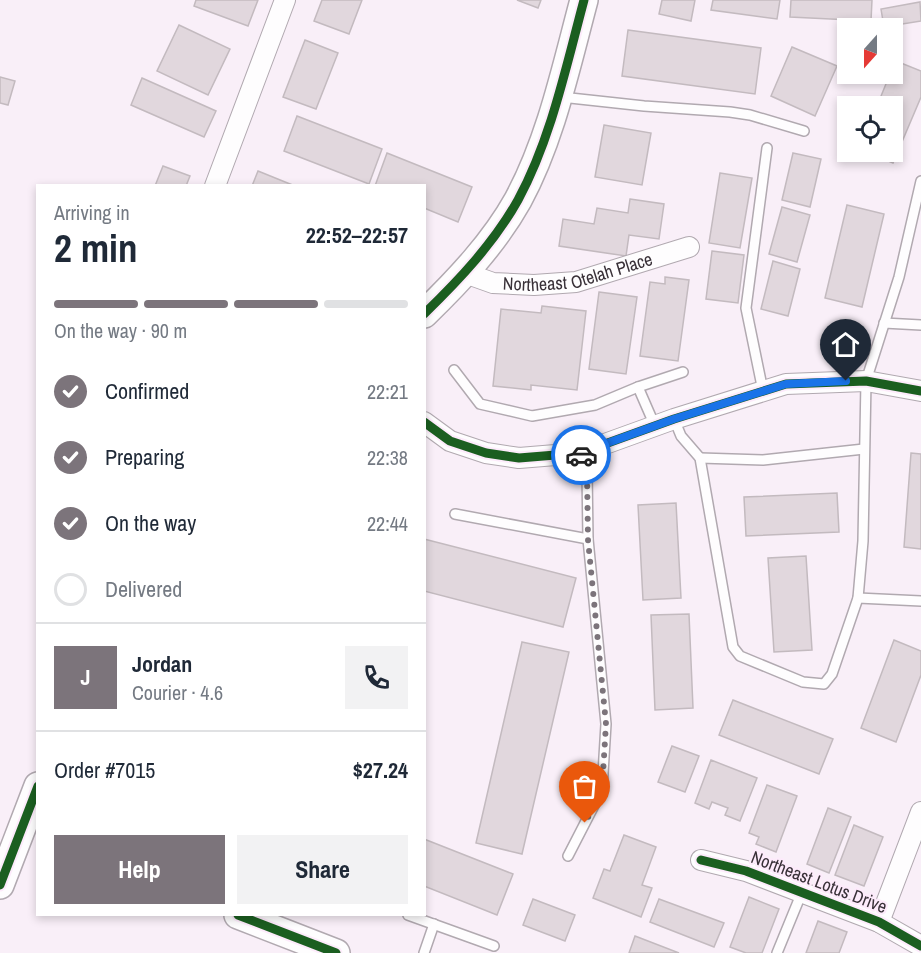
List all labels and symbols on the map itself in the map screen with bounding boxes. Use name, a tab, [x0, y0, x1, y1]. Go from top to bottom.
north arrow	[837, 18, 903, 84]
street label: Northeast Otelah Place	[502, 246, 655, 297]
pin	[820, 319, 871, 381]
courier	[551, 425, 611, 485]
pin	[559, 761, 610, 823]
street label: Northeast Lotus Drive	[748, 844, 891, 919]

